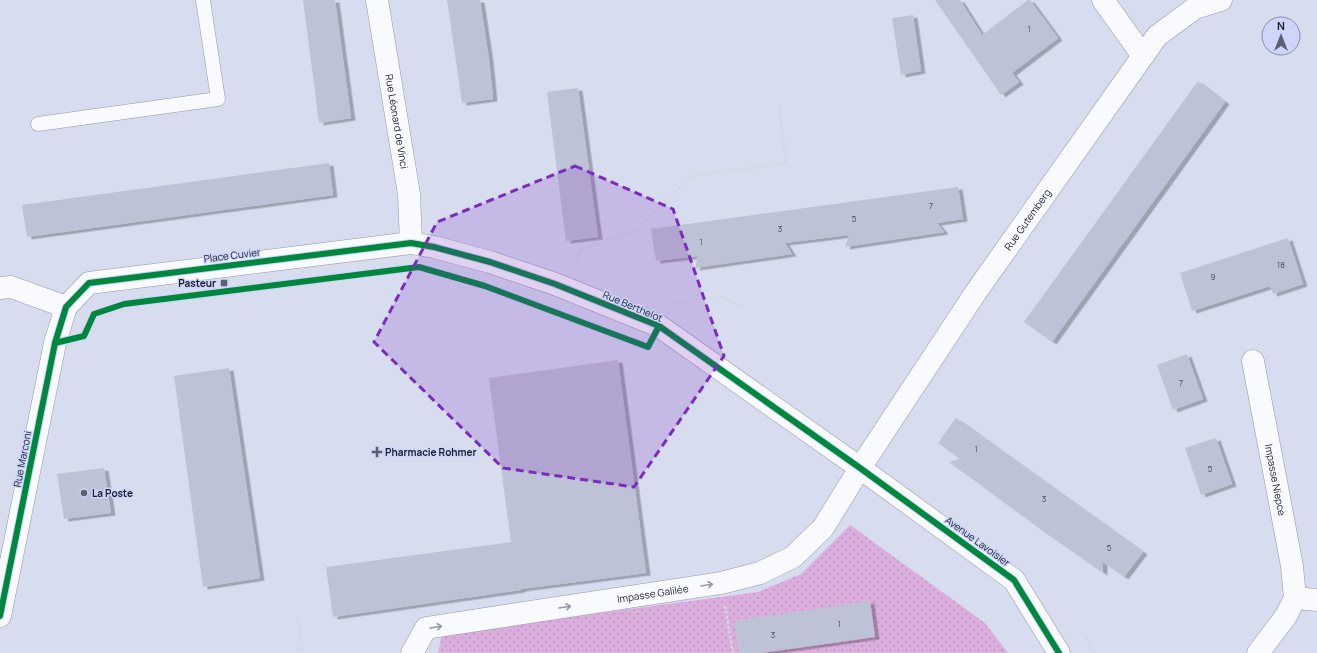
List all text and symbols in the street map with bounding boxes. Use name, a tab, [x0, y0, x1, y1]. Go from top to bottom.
north arrow	[1261, 16, 1301, 56]
text: N	[1277, 18, 1285, 33]
house number: 1	[1027, 23, 1031, 34]
street label: Rue Léonard de Vinci	[382, 73, 412, 170]
street label: Rue Gutemberg	[1001, 186, 1054, 253]
house number: 7	[929, 200, 933, 211]
house number: 5	[852, 213, 857, 224]
house number: 3	[778, 223, 782, 234]
house number: 1	[699, 236, 703, 247]
street label: Place Cuvier	[203, 245, 262, 265]
house number: 18	[1277, 259, 1285, 270]
house number: 9	[1211, 271, 1216, 282]
place label: Pasteur	[178, 276, 216, 290]
marker: Pasteur	[219, 278, 229, 288]
street label: Rue Berthelot	[601, 287, 665, 325]
house number: 7	[1179, 377, 1183, 388]
street label: Rue Marconi	[10, 430, 34, 488]
house number: 1	[974, 443, 978, 454]
street label: Impasse Niepce	[1262, 443, 1289, 517]
place label: Pharmacie Rohmer	[385, 445, 477, 459]
marker: Pharmacie Rohmer	[372, 447, 382, 457]
house number: 5	[1208, 463, 1213, 474]
place label: La Poste	[92, 486, 133, 500]
marker: La Poste	[79, 488, 89, 498]
house number: 3	[1042, 493, 1046, 504]
street label: Avenue Lavoisier	[943, 513, 1014, 569]
house number: 5	[1107, 542, 1112, 553]
street label: Impasse Galilée	[616, 581, 690, 606]
one-way arrow	[700, 581, 713, 589]
one-way arrow	[558, 603, 571, 611]
house number: 1	[837, 618, 841, 629]
one-way arrow	[429, 622, 442, 630]
house number: 3	[771, 629, 775, 640]

